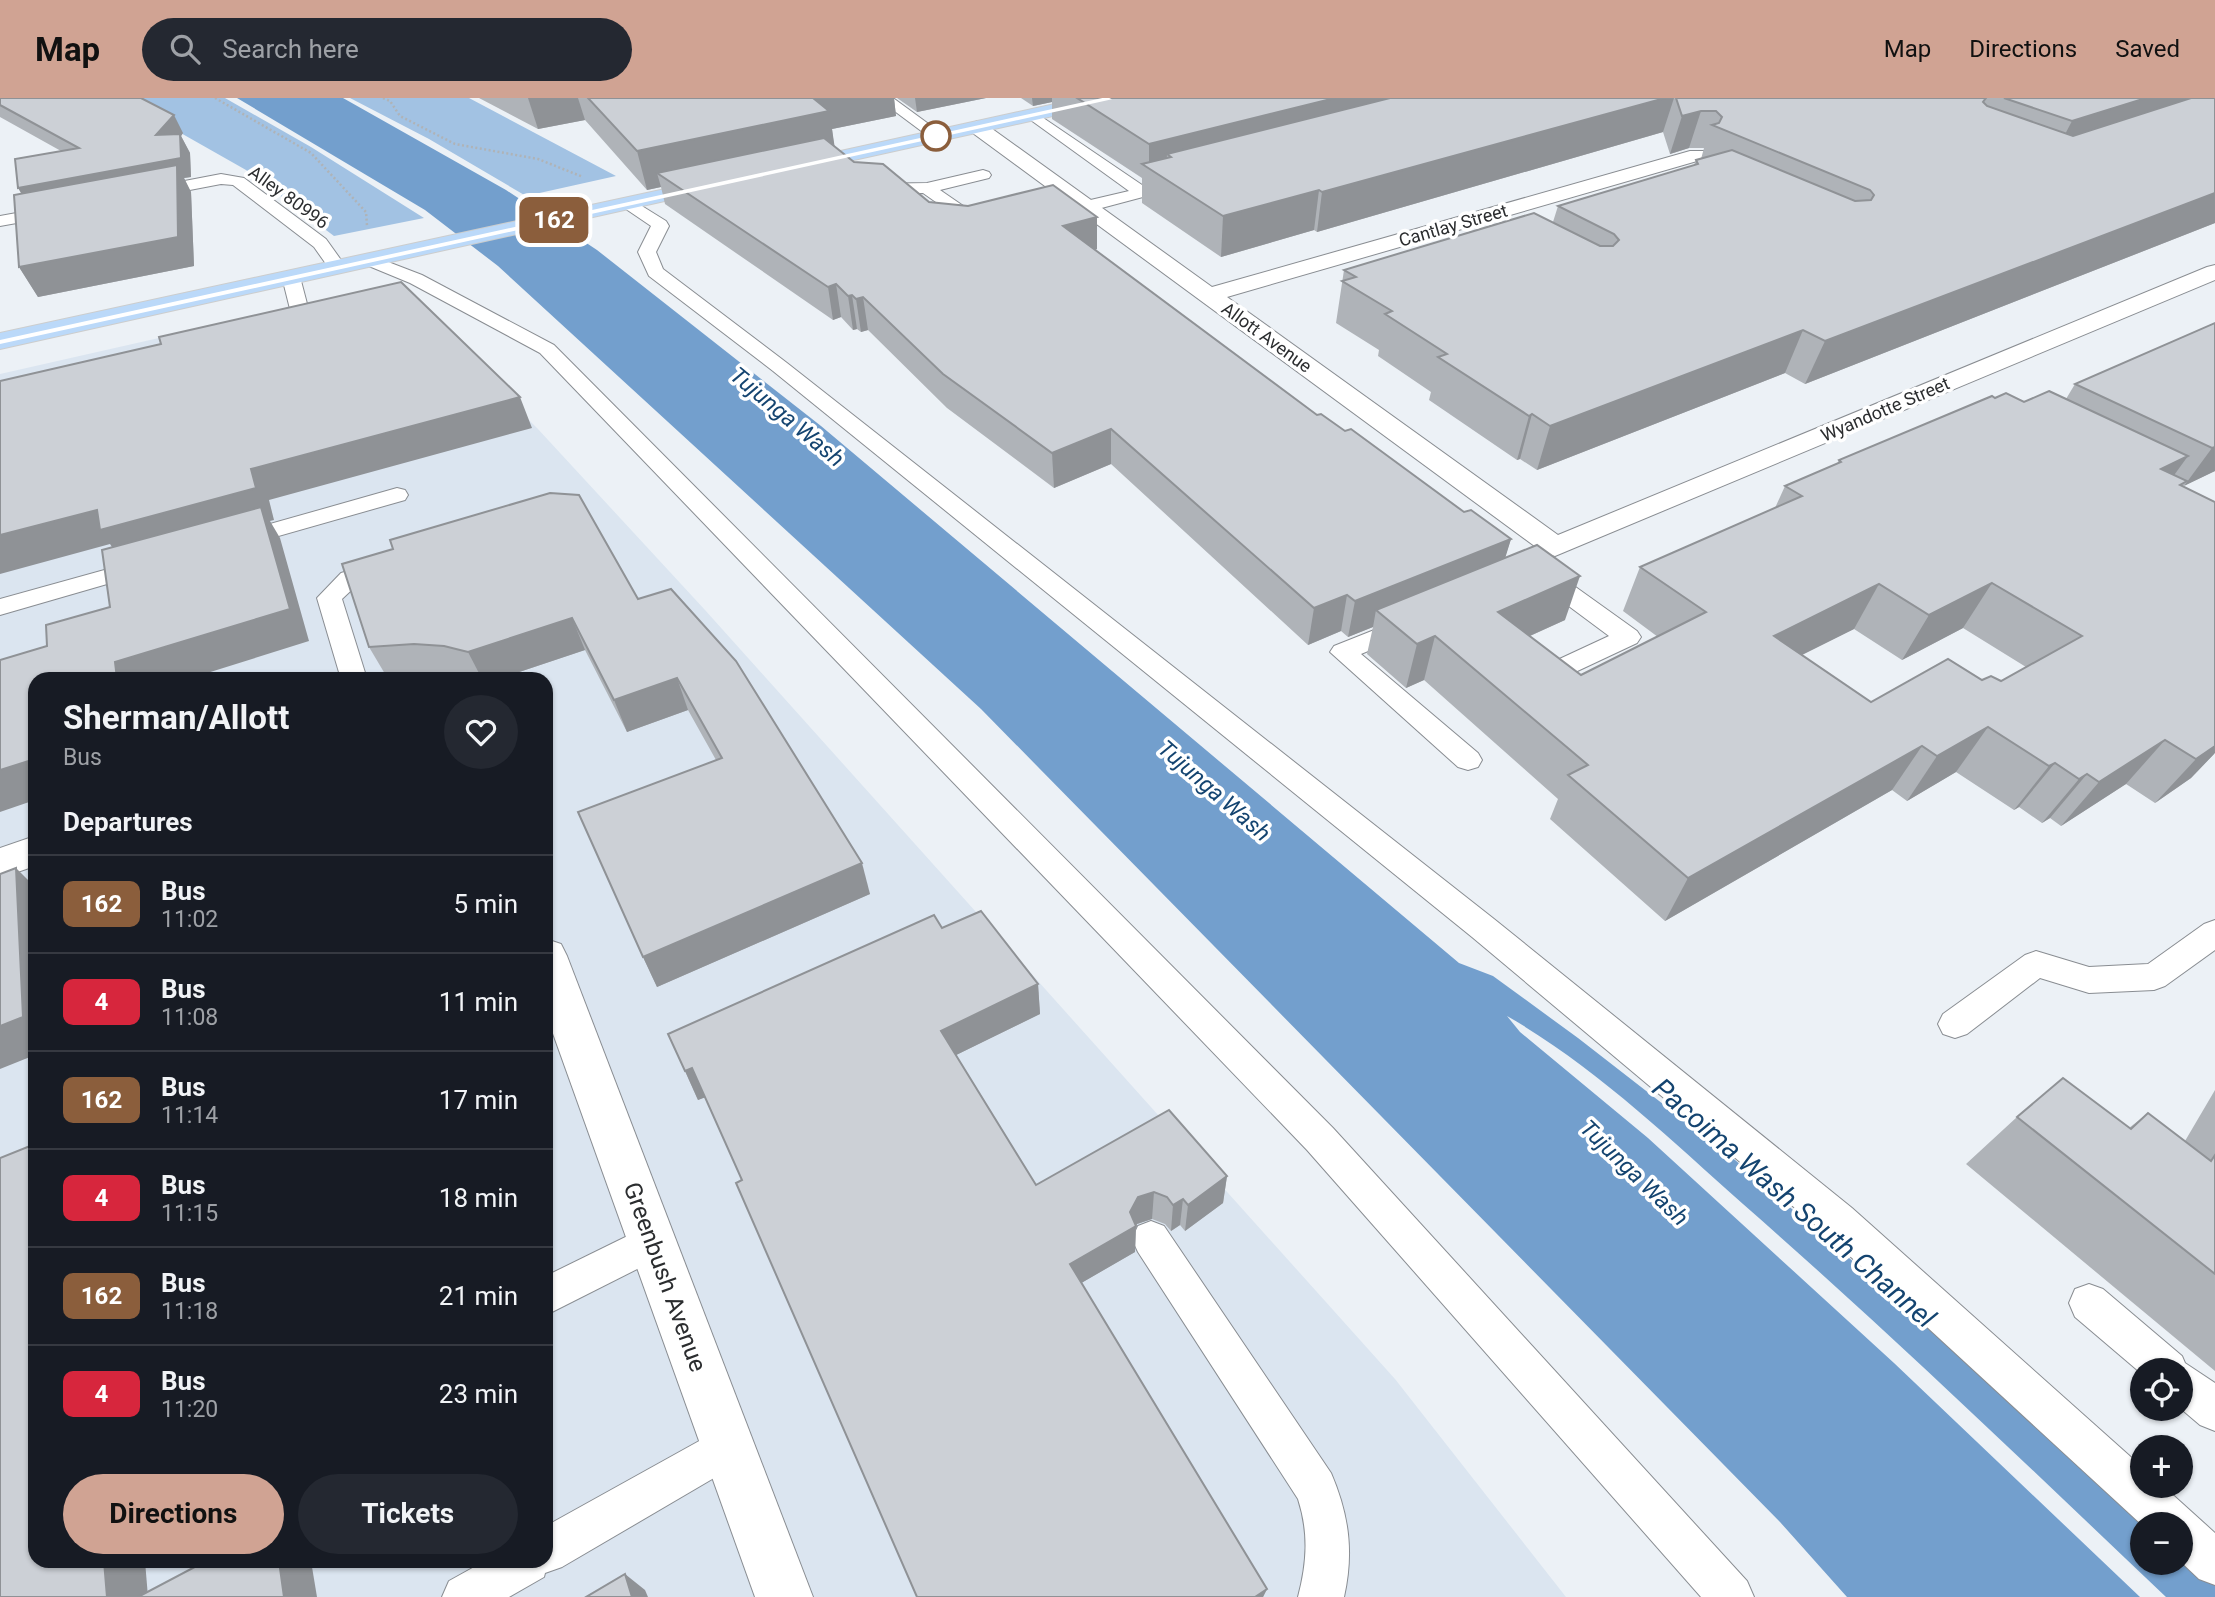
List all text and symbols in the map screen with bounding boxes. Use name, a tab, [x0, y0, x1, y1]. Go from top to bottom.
search box	[142, 18, 632, 81]
text: Map	[35, 30, 100, 69]
icon: search	[166, 30, 204, 68]
text: Search here	[222, 34, 359, 64]
text: Map	[1884, 35, 1931, 63]
text: Directions	[1969, 35, 2077, 63]
text: Saved	[2115, 35, 2180, 63]
unlabelled marker	[921, 121, 951, 151]
street label: Alley 80996	[245, 161, 333, 233]
line badge: 162	[514, 197, 594, 243]
street label: Cantlay Street	[1396, 199, 1510, 251]
text: 162	[533, 206, 575, 234]
street label: Allott Avenue	[1218, 297, 1316, 377]
water label: Tujunga Wash	[725, 362, 849, 472]
street label: Wyandotte Street	[1817, 372, 1953, 446]
button: heart	[444, 695, 518, 769]
text: Sherman/Allott	[63, 698, 289, 737]
water label: Tujunga Wash	[1152, 735, 1276, 847]
text: Bus	[63, 744, 102, 771]
text: Departures	[63, 807, 193, 837]
text: Bus	[161, 876, 206, 906]
text: 5 min	[453, 889, 518, 919]
text: 162	[81, 890, 122, 918]
text: 11:02	[161, 906, 218, 933]
text: Bus	[161, 974, 206, 1004]
text: 11 min	[439, 987, 518, 1017]
text: 4	[95, 988, 108, 1016]
text: 11:08	[161, 1004, 218, 1031]
water label: Pacoima Wash South Channel	[1646, 1071, 1942, 1335]
text: Bus	[161, 1072, 206, 1102]
text: 17 min	[439, 1085, 518, 1115]
text: 162	[81, 1086, 122, 1114]
text: 11:14	[161, 1102, 218, 1129]
water label: Tujunga Wash	[1574, 1115, 1694, 1231]
text: Bus	[161, 1170, 206, 1200]
street label: Greenbush Avenue	[618, 1178, 712, 1376]
text: 18 min	[439, 1183, 518, 1213]
text: 4	[95, 1184, 108, 1212]
text: 11:15	[161, 1200, 218, 1227]
text: Bus	[161, 1268, 206, 1298]
text: 21 min	[439, 1281, 518, 1311]
text: 162	[81, 1282, 122, 1310]
text: 11:18	[161, 1298, 218, 1325]
map controls	[2130, 1358, 2193, 1575]
button: locate	[2130, 1358, 2193, 1421]
text: Bus	[161, 1366, 206, 1396]
text: 23 min	[439, 1379, 518, 1409]
text: 4	[95, 1380, 108, 1408]
text: 11:20	[161, 1396, 218, 1423]
button: +	[2130, 1435, 2193, 1498]
button: Directions	[63, 1474, 284, 1554]
button: Tickets	[298, 1474, 518, 1554]
button: −	[2130, 1512, 2193, 1575]

